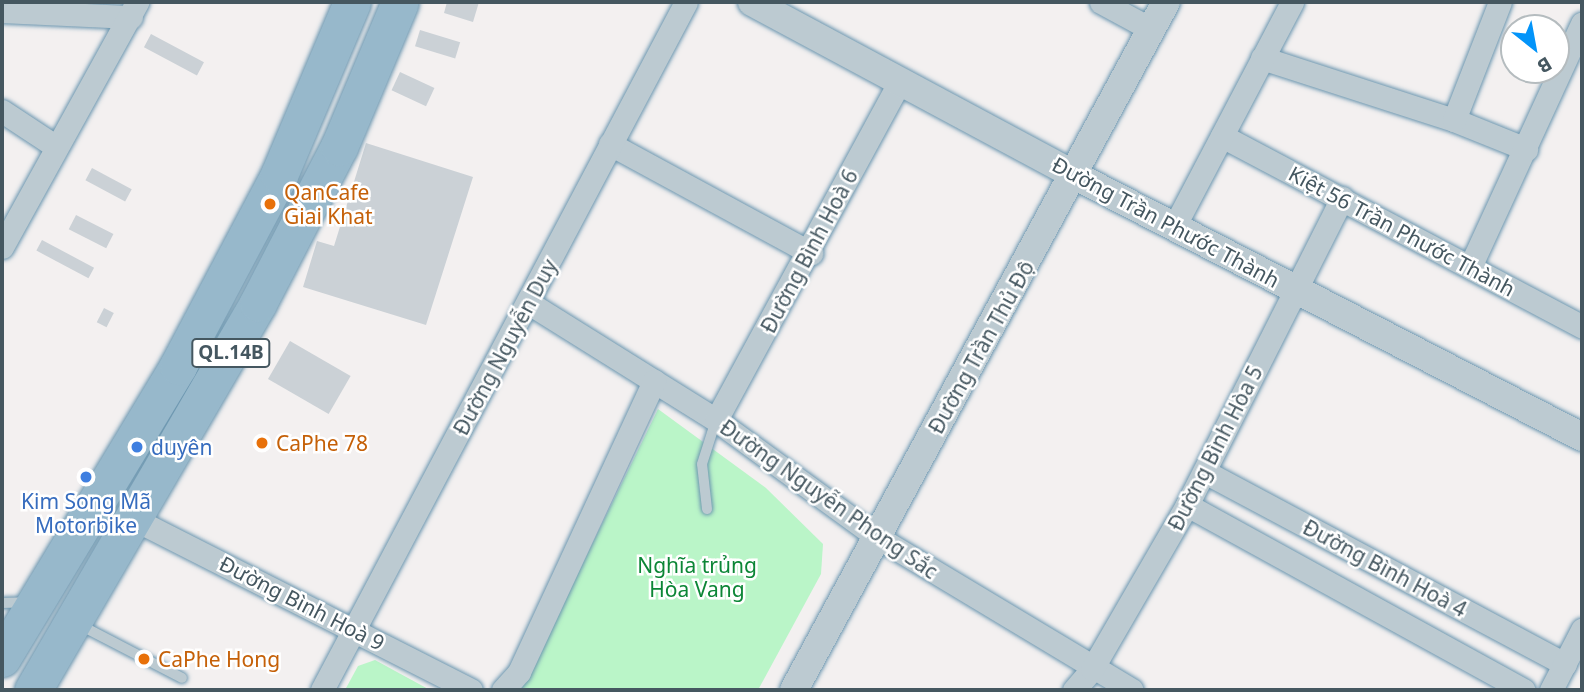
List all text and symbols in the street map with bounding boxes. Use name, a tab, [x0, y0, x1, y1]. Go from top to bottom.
north arrow	[1500, 14, 1570, 84]
text: B	[1533, 51, 1557, 80]
street label: Đường Trần Phước Thành	[1048, 151, 1284, 293]
street label: Kiệt 56 Trần Phước Thành	[1285, 161, 1519, 301]
street label: Đường Bình Hoà 6	[755, 165, 863, 337]
place label: QanCafe Giai Khat	[284, 179, 373, 229]
marker: QanCafe Giai Khat	[262, 196, 278, 212]
street label: Đường Nguyễn Duy	[448, 255, 562, 439]
street label: Đường Trần Thủ Độ	[923, 256, 1039, 438]
road number: QL.14B	[191, 338, 271, 368]
street label: Đường Bình Hòa 5	[1163, 361, 1267, 535]
street label: Đường Nguyễn Phong Sắc	[715, 414, 943, 584]
place label: CaPhe 78	[276, 430, 368, 456]
place label: duyên	[151, 434, 212, 460]
marker: CaPhe 78	[254, 435, 270, 451]
marker: duyên	[129, 439, 145, 455]
marker: Kim Song Mã Motorbike	[78, 469, 94, 485]
place label: Kim Song Mã Motorbike	[21, 488, 151, 538]
street label: Đường Bình Hoà 4	[1299, 514, 1471, 622]
street label: Đường Bình Hoà 9	[215, 551, 389, 655]
park label: Nghĩa trủng Hòa Vang	[637, 552, 757, 602]
place label: CaPhe Hong	[158, 646, 280, 672]
marker: CaPhe Hong	[136, 651, 152, 667]

